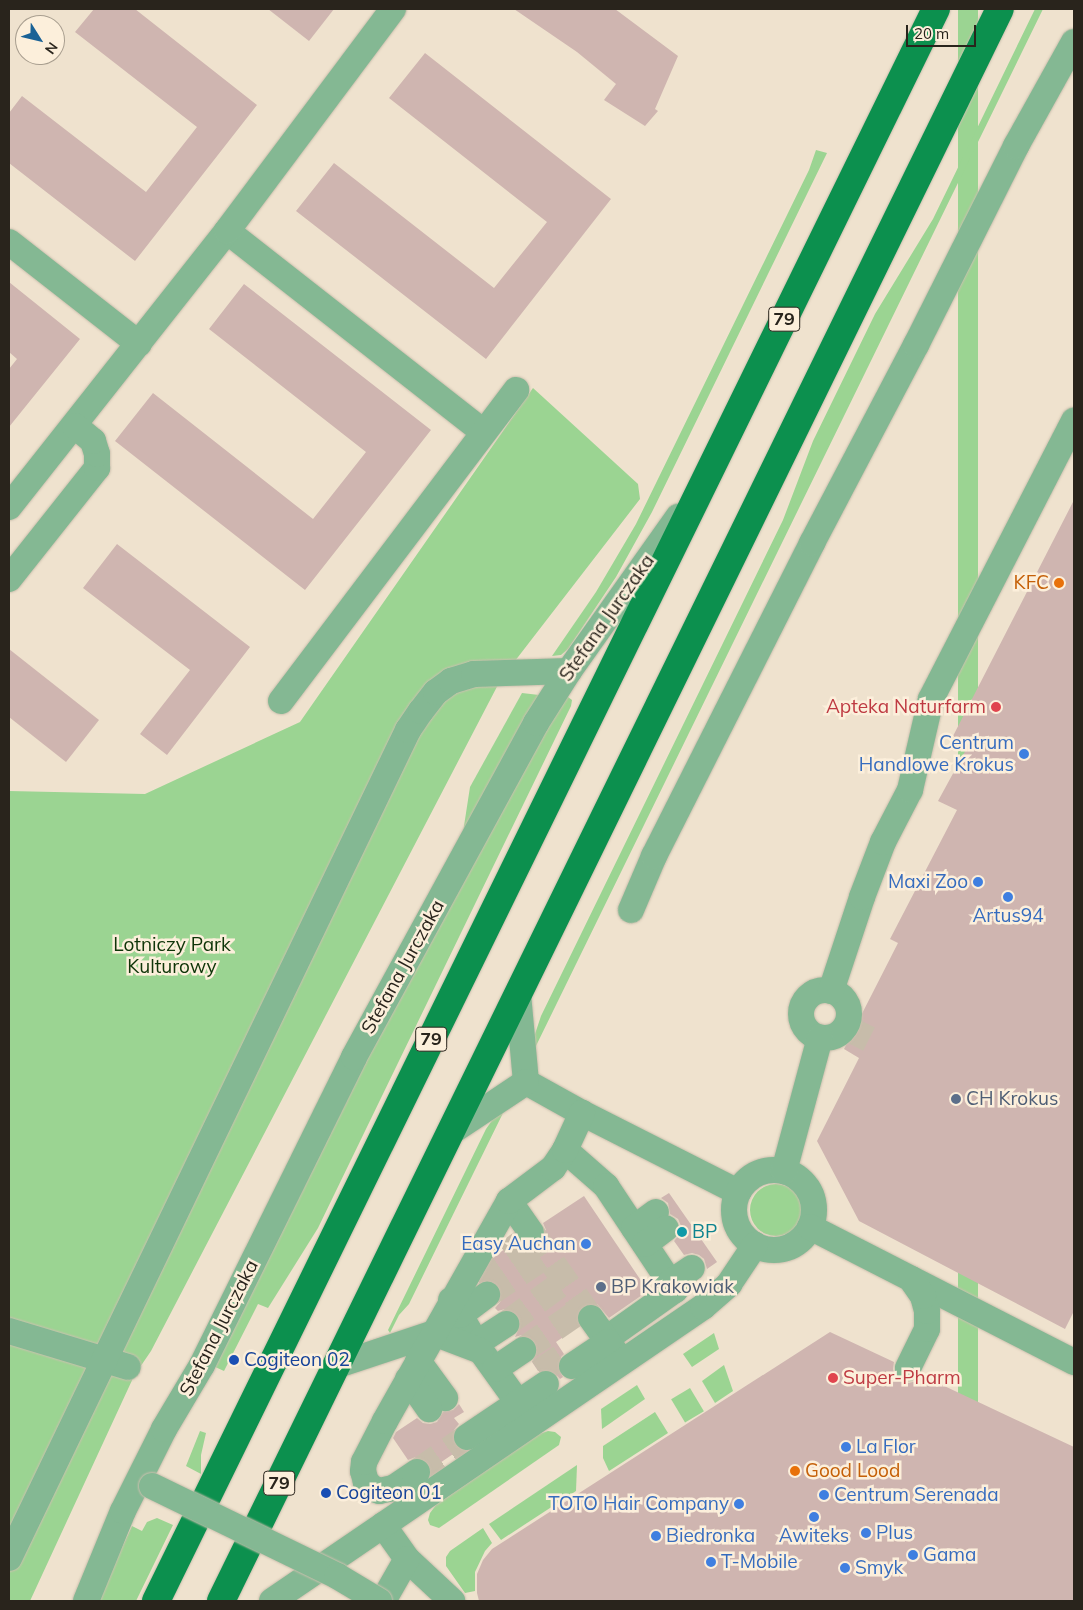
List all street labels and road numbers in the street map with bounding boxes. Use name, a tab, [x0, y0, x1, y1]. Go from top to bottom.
road number: 79	[768, 304, 800, 334]
street label: Stefana Jurczaka	[555, 550, 659, 686]
street label: Stefana Jurczaka	[357, 896, 449, 1038]
road number: 79	[415, 1024, 447, 1054]
street label: Stefana Jurczaka	[175, 1256, 263, 1400]
road number: 79	[263, 1468, 295, 1499]

